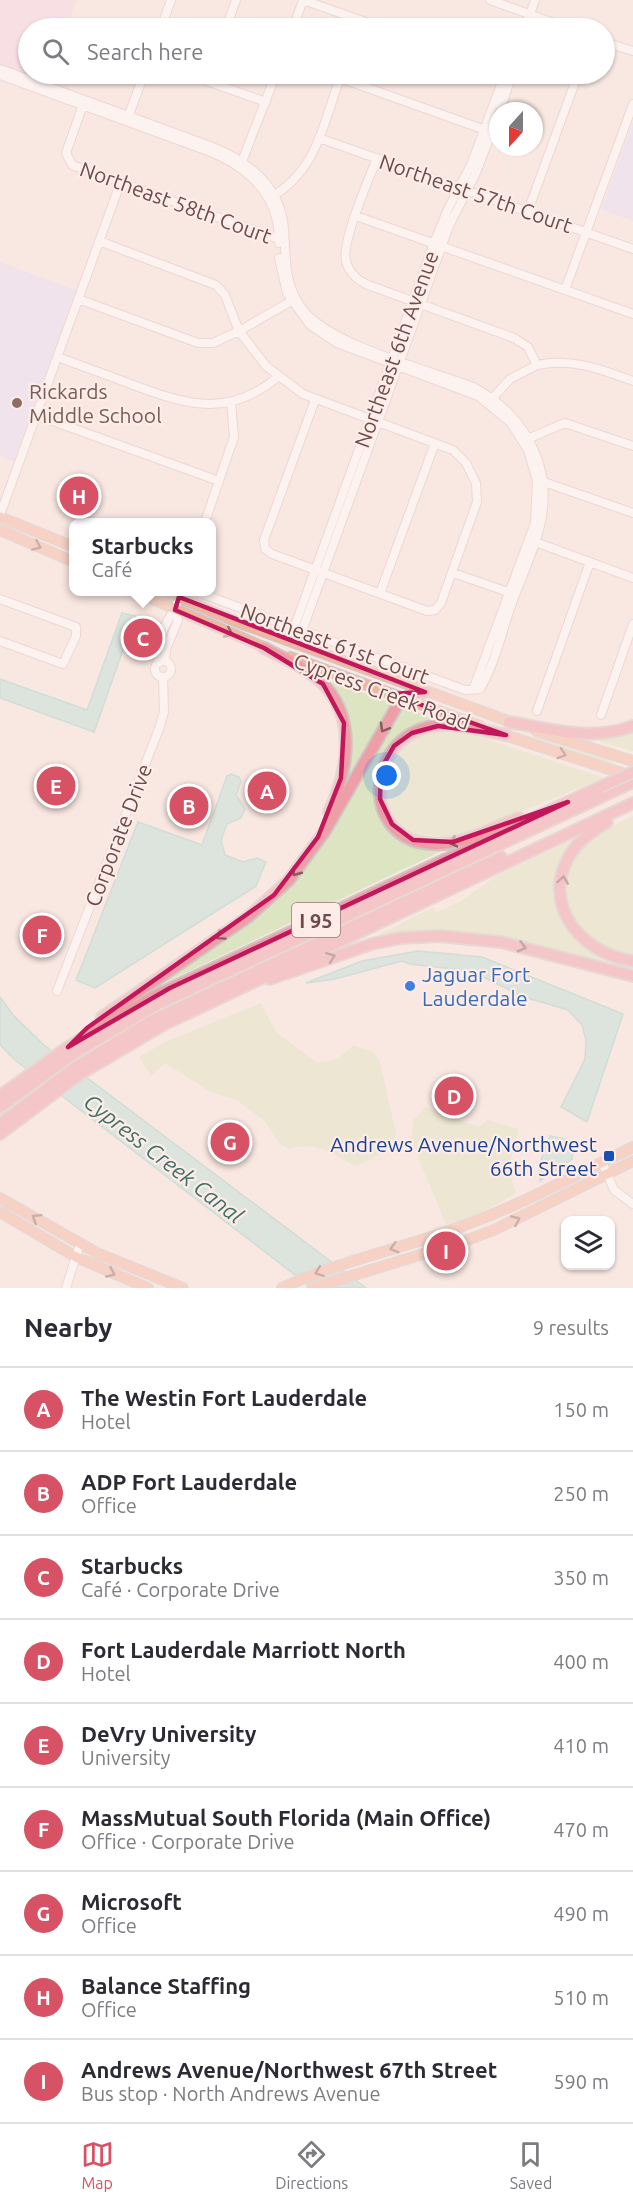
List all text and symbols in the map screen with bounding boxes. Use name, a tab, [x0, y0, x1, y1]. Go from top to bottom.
search box	[18, 18, 615, 84]
icon: search	[39, 35, 72, 68]
text: Search here	[87, 39, 203, 64]
north arrow	[489, 102, 543, 156]
street label: Northeast 57th Court	[377, 149, 575, 237]
street label: Northeast 58th Court	[77, 156, 275, 248]
street label: Northeast 6th Avenue	[349, 247, 443, 451]
place label: Rickards Middle School	[29, 379, 162, 427]
marker: Rickards Middle School	[10, 396, 24, 410]
pin: H	[60, 474, 98, 518]
popup	[69, 518, 216, 596]
text: Starbucks	[91, 533, 194, 558]
one-way arrow	[31, 539, 42, 551]
text: Café	[91, 558, 133, 581]
street label: Northeast 61st Court	[237, 598, 433, 688]
pin: C	[124, 616, 162, 660]
one-way arrow	[223, 626, 234, 638]
street label: Cypress Creek Road	[291, 648, 473, 734]
one-way arrow	[380, 722, 392, 732]
one-way arrow	[556, 747, 566, 760]
street label: Corporate Drive	[80, 760, 156, 910]
your location	[372, 761, 401, 790]
pin: E	[36, 764, 76, 808]
pin: A	[248, 768, 286, 814]
pin: B	[170, 784, 208, 828]
one-way arrow	[448, 834, 458, 847]
one-way arrow	[292, 865, 303, 876]
one-way arrow	[556, 876, 568, 885]
road number: I 95	[292, 903, 340, 937]
pin: F	[22, 912, 62, 958]
one-way arrow	[216, 929, 227, 940]
one-way arrow	[517, 940, 527, 953]
one-way arrow	[325, 952, 336, 965]
place label: Jaguar Fort Lauderdale	[422, 962, 530, 1010]
marker: Jaguar Fort Lauderdale	[403, 979, 417, 993]
pin: D	[434, 1074, 474, 1118]
water label: Cypress Creek Canal	[79, 1088, 249, 1228]
pin: G	[210, 1120, 250, 1164]
place label: Andrews Avenue/Northwest 66th Street	[330, 1132, 597, 1180]
marker: Andrews Avenue/Northwest 66th Street	[602, 1149, 616, 1163]
one-way arrow	[32, 1213, 42, 1225]
one-way arrow	[509, 1215, 520, 1227]
map controls	[561, 1216, 615, 1270]
button: layers	[561, 1216, 615, 1270]
pin: I	[426, 1228, 466, 1274]
one-way arrow	[389, 1241, 400, 1253]
one-way arrow	[314, 1265, 325, 1277]
one-way arrow	[105, 1266, 116, 1278]
text: Nearby	[24, 1313, 112, 1342]
text: 9 results	[533, 1316, 609, 1339]
text: The Westin Fort Lauderdale	[81, 1385, 367, 1410]
text: A	[36, 1398, 51, 1421]
text: 150 m	[553, 1398, 609, 1421]
text: Hotel	[81, 1410, 131, 1433]
text: ADP Fort Lauderdale	[81, 1469, 297, 1494]
text: B	[37, 1482, 50, 1505]
text: 250 m	[553, 1482, 609, 1505]
text: Office	[81, 1494, 137, 1517]
text: Starbucks	[81, 1553, 183, 1578]
text: C	[37, 1566, 50, 1589]
text: 350 m	[553, 1566, 609, 1589]
text: Café · Corporate Drive	[81, 1578, 280, 1601]
text: Fort Lauderdale Marriott North	[81, 1637, 406, 1662]
text: D	[36, 1650, 51, 1673]
text: 400 m	[553, 1650, 609, 1673]
text: Hotel	[81, 1662, 131, 1685]
text: DeVry University	[81, 1721, 256, 1746]
text: E	[38, 1734, 49, 1757]
text: 410 m	[553, 1734, 609, 1757]
text: University	[81, 1746, 170, 1769]
text: MassMutual South Florida (Main Office)	[81, 1805, 491, 1830]
text: F	[38, 1818, 49, 1841]
text: 470 m	[553, 1818, 609, 1841]
text: Office · Corporate Drive	[81, 1830, 294, 1853]
text: Microsoft	[81, 1889, 182, 1914]
text: G	[37, 1902, 50, 1925]
text: 490 m	[553, 1902, 609, 1925]
text: Office	[81, 1914, 137, 1937]
text: Balance Staffing	[81, 1973, 251, 1998]
text: H	[36, 1986, 51, 2009]
text: 510 m	[553, 1986, 609, 2009]
text: Office	[81, 1998, 137, 2021]
text: Andrews Avenue/Northwest 67th Street	[81, 2057, 497, 2082]
text: I	[40, 2070, 47, 2093]
text: 590 m	[553, 2070, 609, 2093]
text: Bus stop · North Andrews Avenue	[81, 2082, 381, 2105]
tab: Map	[81, 2138, 114, 2192]
tab: Directions	[275, 2138, 348, 2192]
tab: Saved	[510, 2138, 552, 2192]

